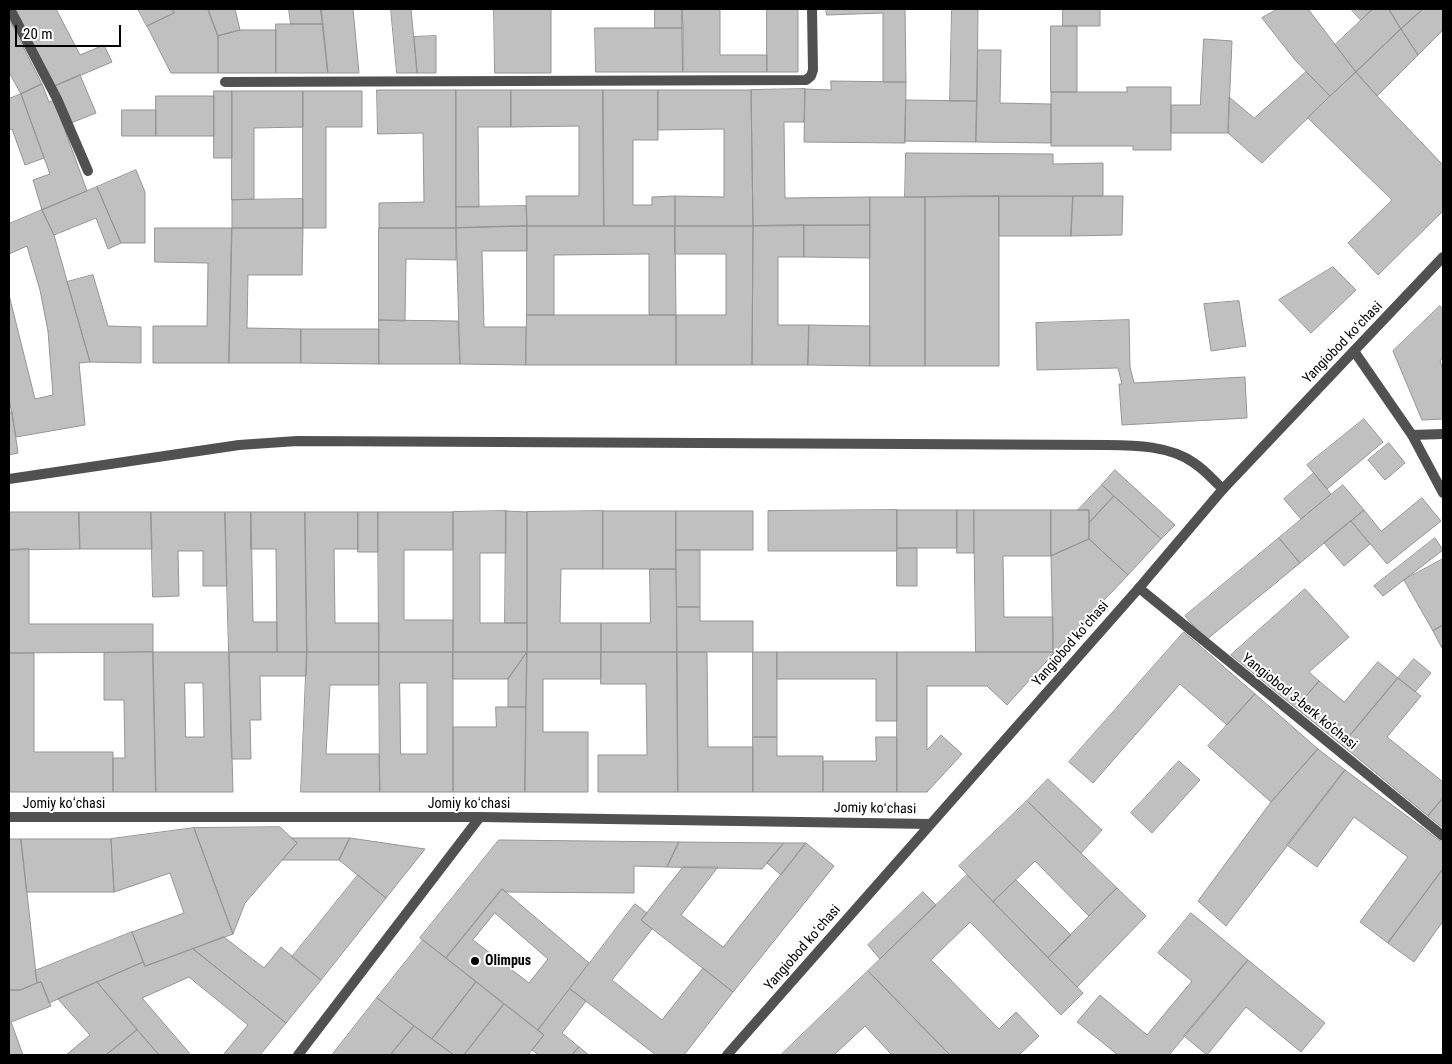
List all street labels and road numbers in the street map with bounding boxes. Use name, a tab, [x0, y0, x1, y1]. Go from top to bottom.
street label: Yangiobod koʻchasi	[1300, 298, 1386, 388]
street label: Yangiobod koʻchasi	[1029, 598, 1113, 690]
street label: Yangiobod 3-berk koʼchasi	[1238, 650, 1360, 754]
street label: Jomiy koʻchasi	[23, 796, 105, 812]
street label: Jomiy koʻchasi	[428, 796, 510, 812]
street label: Jomiy koʻchasi	[834, 800, 916, 818]
street label: Yangiobod koʻchasi	[761, 902, 845, 994]

